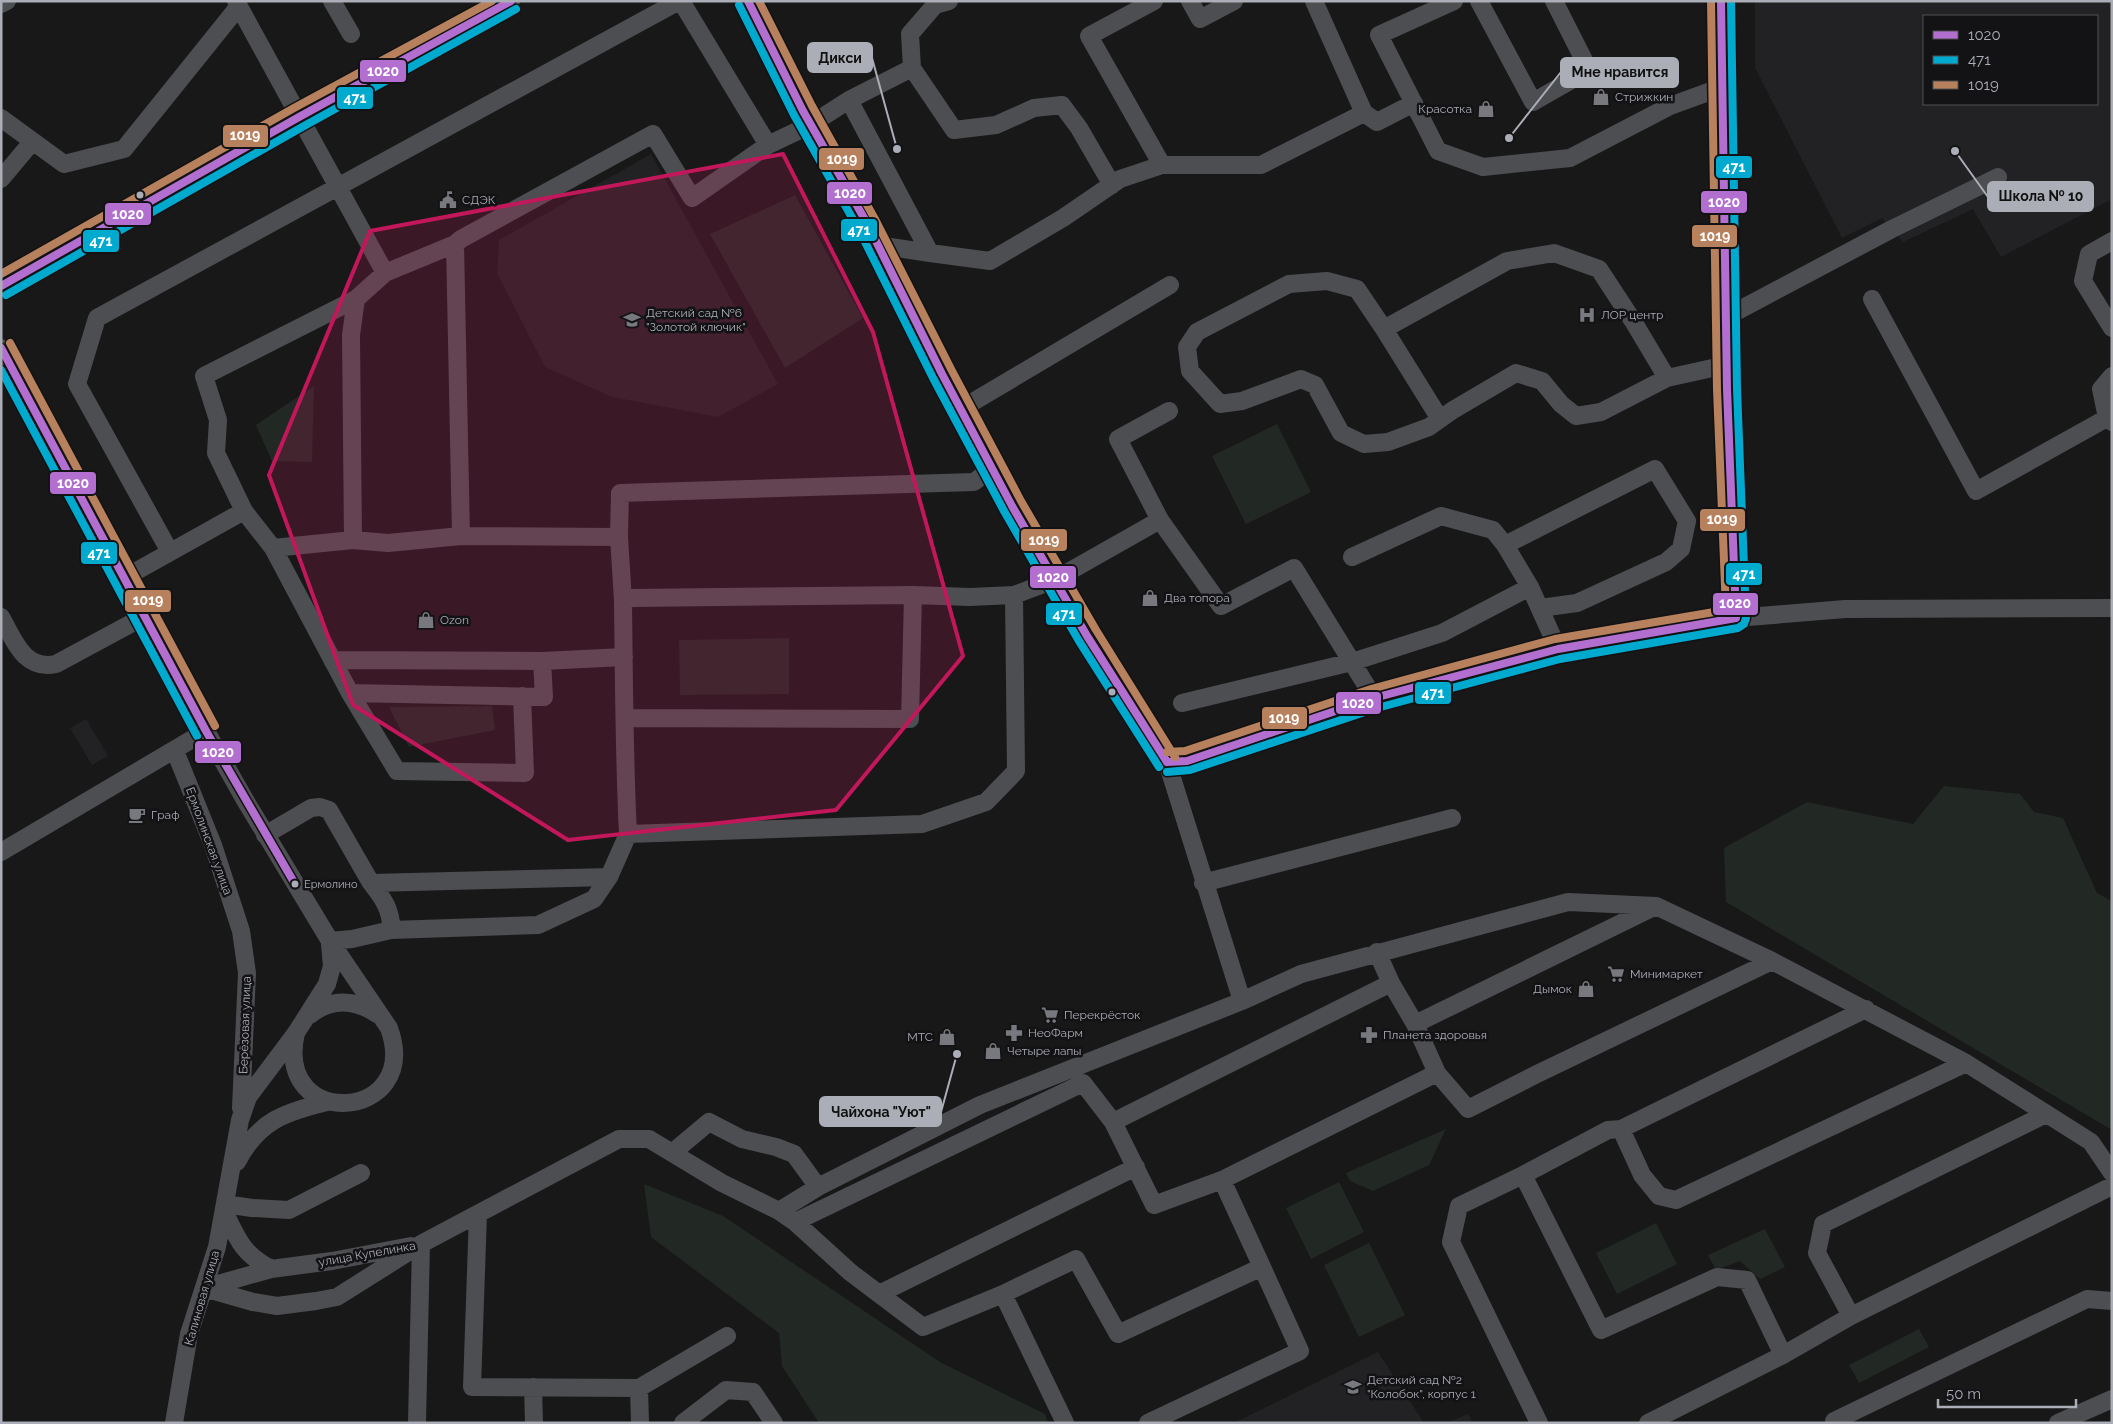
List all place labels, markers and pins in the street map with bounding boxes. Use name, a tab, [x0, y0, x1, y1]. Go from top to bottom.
callout: Дикси	[808, 43, 872, 72]
callout: Мне нравится	[1561, 58, 1678, 87]
shop icon: Стрижкин	[1591, 87, 1611, 107]
place label: Стрижкин	[1615, 90, 1673, 104]
shop icon: Красотка	[1476, 99, 1496, 119]
place label: Красотка	[1418, 102, 1472, 116]
callout: Школа № 10	[1988, 182, 2093, 211]
unlabelled marker	[135, 190, 145, 200]
public building icon: СДЭК	[438, 190, 458, 210]
place label: СДЭК	[462, 193, 496, 207]
hospital icon: ЛОР центр	[1577, 305, 1597, 325]
place label: Детский сад №6 "Золотой ключик"	[646, 306, 746, 334]
place label: ЛОР центр	[1601, 308, 1663, 322]
school or university icon: Детский сад №6 "Золотой ключик"	[622, 310, 642, 330]
shop icon: Два топора	[1140, 588, 1160, 608]
place label: Два топора	[1164, 591, 1230, 605]
shop icon: Ozon	[416, 610, 436, 630]
place label: Ozon	[440, 613, 469, 627]
unlabelled marker	[1107, 687, 1117, 697]
cafe icon: Граф	[127, 805, 147, 825]
place label: Граф	[151, 808, 180, 822]
place label: Ермолино	[304, 878, 358, 891]
marker: Ермолино	[290, 879, 300, 889]
supermarket icon: Минимаркет	[1606, 964, 1626, 984]
place label: Минимаркет	[1630, 967, 1703, 981]
shop icon: Дымок	[1576, 979, 1596, 999]
place label: Дымок	[1533, 982, 1572, 996]
supermarket icon: Перекрёсток	[1040, 1005, 1060, 1025]
place label: Перекрёсток	[1064, 1008, 1140, 1022]
pharmacy icon: НеоФарм	[1004, 1023, 1024, 1043]
pharmacy icon: Планета здоровья	[1359, 1025, 1379, 1045]
place label: НеоФарм	[1028, 1026, 1083, 1040]
shop icon: МТС	[937, 1027, 957, 1047]
place label: Планета здоровья	[1383, 1028, 1487, 1042]
place label: МТС	[907, 1030, 933, 1044]
shop icon: Четыре лапы	[983, 1041, 1003, 1061]
place label: Четыре лапы	[1007, 1044, 1081, 1058]
callout: Чайхона "Уют"	[820, 1097, 941, 1126]
place label: Детский сад №2 "Колобок", корпус 1	[1367, 1373, 1476, 1401]
school or university icon: Детский сад №2 "Колобок", корпус 1	[1343, 1377, 1363, 1397]

